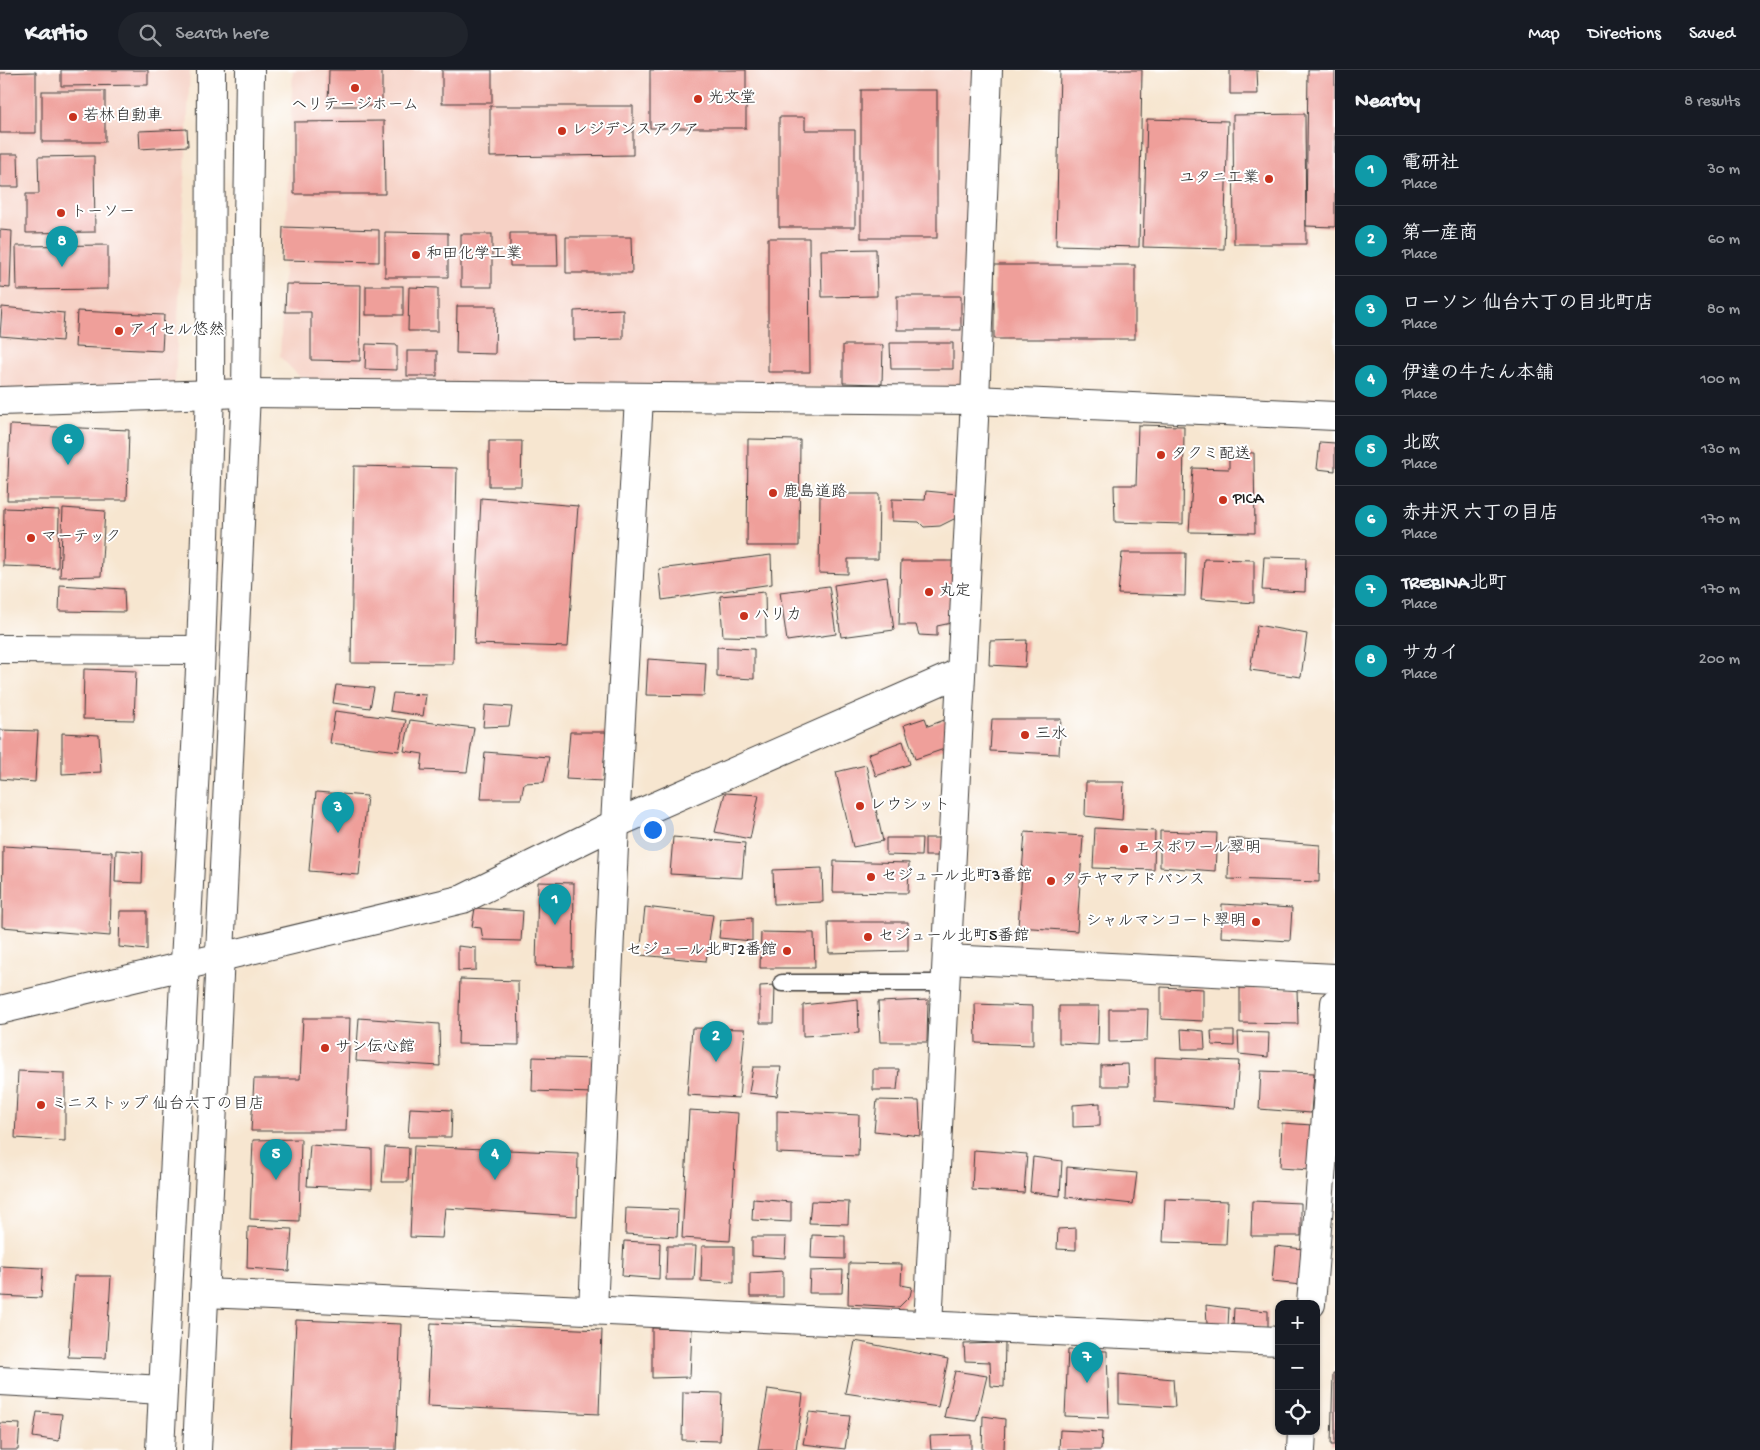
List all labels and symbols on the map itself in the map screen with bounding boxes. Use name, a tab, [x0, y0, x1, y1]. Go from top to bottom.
marker: ヘリテージホーム	[349, 82, 361, 94]
place label: 光文堂	[708, 89, 756, 109]
marker: 光文堂	[692, 93, 704, 105]
place label: ヘリテージホーム	[291, 96, 419, 116]
place label: 若林自動車	[83, 106, 163, 127]
marker: 若林自動車	[67, 111, 79, 123]
place label: レジデンスアクア	[572, 121, 699, 141]
marker: レジデンスアクア	[556, 125, 568, 137]
place label: ユタニ工業	[1179, 169, 1259, 189]
marker: ユタニ工業	[1263, 173, 1275, 185]
place label: トーソー	[71, 204, 135, 223]
marker: トーソー	[55, 207, 67, 219]
pin: 8	[46, 226, 78, 267]
place label: 和田化学工業	[426, 245, 522, 265]
marker: 和田化学工業	[410, 249, 422, 261]
place label: アイセル悠然	[129, 321, 225, 341]
marker: アイセル悠然	[113, 325, 125, 337]
pin: 6	[52, 424, 84, 465]
place label: タクミ配送	[1171, 445, 1251, 465]
marker: タクミ配送	[1155, 449, 1167, 461]
place label: 鹿島道路	[783, 483, 847, 503]
marker: 鹿島道路	[767, 487, 779, 499]
place label: PICA	[1232, 491, 1265, 510]
marker: PICA	[1217, 494, 1229, 506]
place label: マーテック	[41, 529, 121, 548]
marker: マーテック	[25, 532, 37, 544]
place label: 丸定	[939, 582, 971, 602]
marker: 丸定	[923, 586, 935, 598]
place label: ハリカ	[754, 606, 802, 626]
marker: ハリカ	[738, 610, 750, 622]
place label: 三水	[1035, 725, 1067, 745]
marker: 三水	[1019, 729, 1031, 741]
pin: 3	[322, 792, 354, 833]
place label: レウシット	[870, 797, 950, 816]
marker: レウシット	[854, 800, 866, 812]
your location	[640, 817, 666, 843]
place label: エスポワール翠明	[1134, 839, 1261, 859]
marker: エスポワール翠明	[1118, 843, 1130, 855]
place label: セジュール北町3番館	[881, 867, 1032, 887]
marker: セジュール北町3番館	[865, 871, 877, 883]
place label: タテヤマアドバンス	[1061, 872, 1205, 891]
marker: タテヤマアドバンス	[1045, 875, 1057, 887]
pin: 1	[539, 884, 571, 925]
place label: シャルマンコート翠明	[1086, 912, 1246, 932]
marker: シャルマンコート翠明	[1250, 916, 1262, 928]
place label: セジュール北町5番館	[878, 927, 1029, 947]
marker: セジュール北町5番館	[862, 931, 874, 943]
place label: セジュール北町2番館	[626, 941, 777, 961]
marker: セジュール北町2番館	[781, 945, 793, 957]
pin: 2	[700, 1021, 732, 1062]
place label: サン伝心館	[335, 1038, 415, 1058]
marker: サン伝心館	[319, 1042, 331, 1054]
place label: ミニストップ 仙台六丁の目店	[51, 1094, 264, 1115]
marker: ミニストップ 仙台六丁の目店	[35, 1099, 47, 1111]
pin: 5	[260, 1139, 292, 1180]
pin: 4	[479, 1139, 511, 1180]
pin: 7	[1071, 1342, 1103, 1383]

